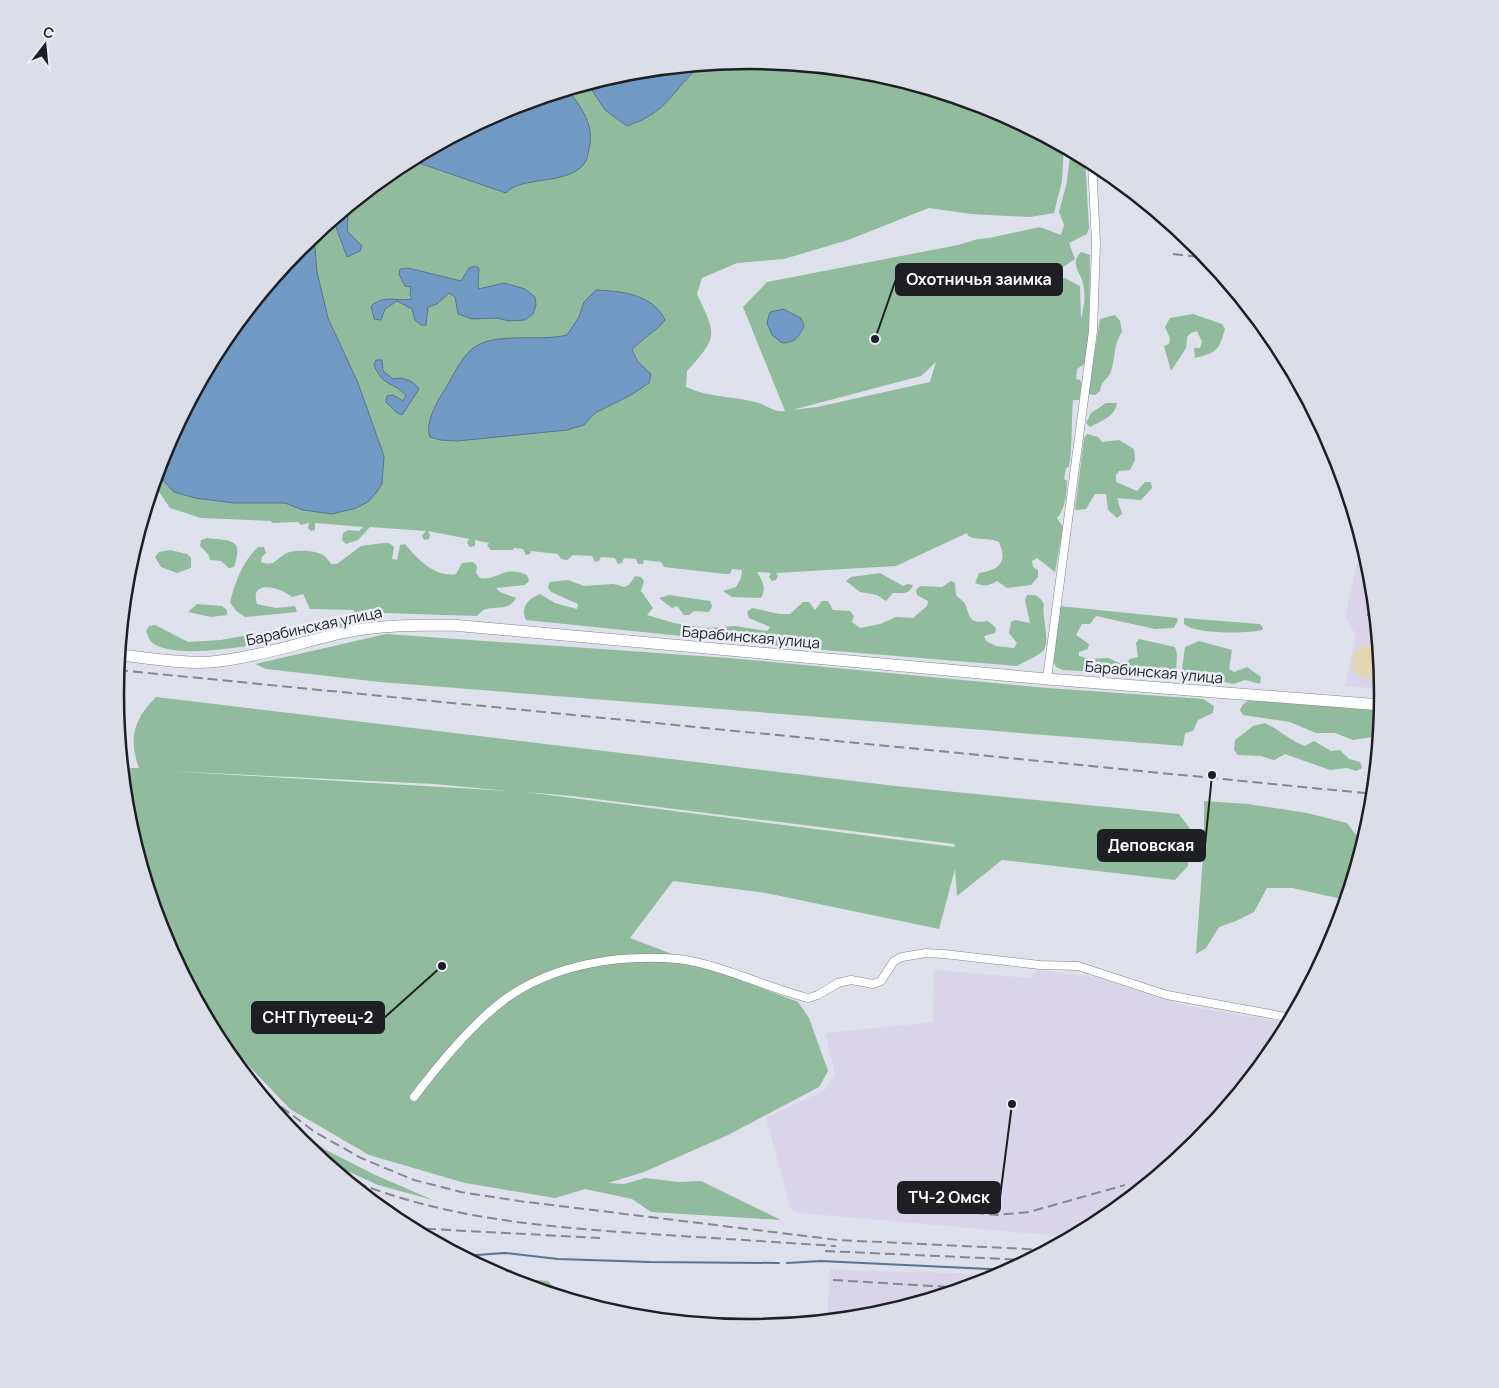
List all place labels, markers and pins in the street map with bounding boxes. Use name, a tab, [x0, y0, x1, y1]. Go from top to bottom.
callout: Охотничья заимка	[896, 264, 1062, 295]
callout: Деповская	[1098, 830, 1205, 861]
callout: СНТ Путеец-2	[252, 1002, 384, 1033]
callout: ТЧ-2 Омск	[898, 1182, 1000, 1213]

